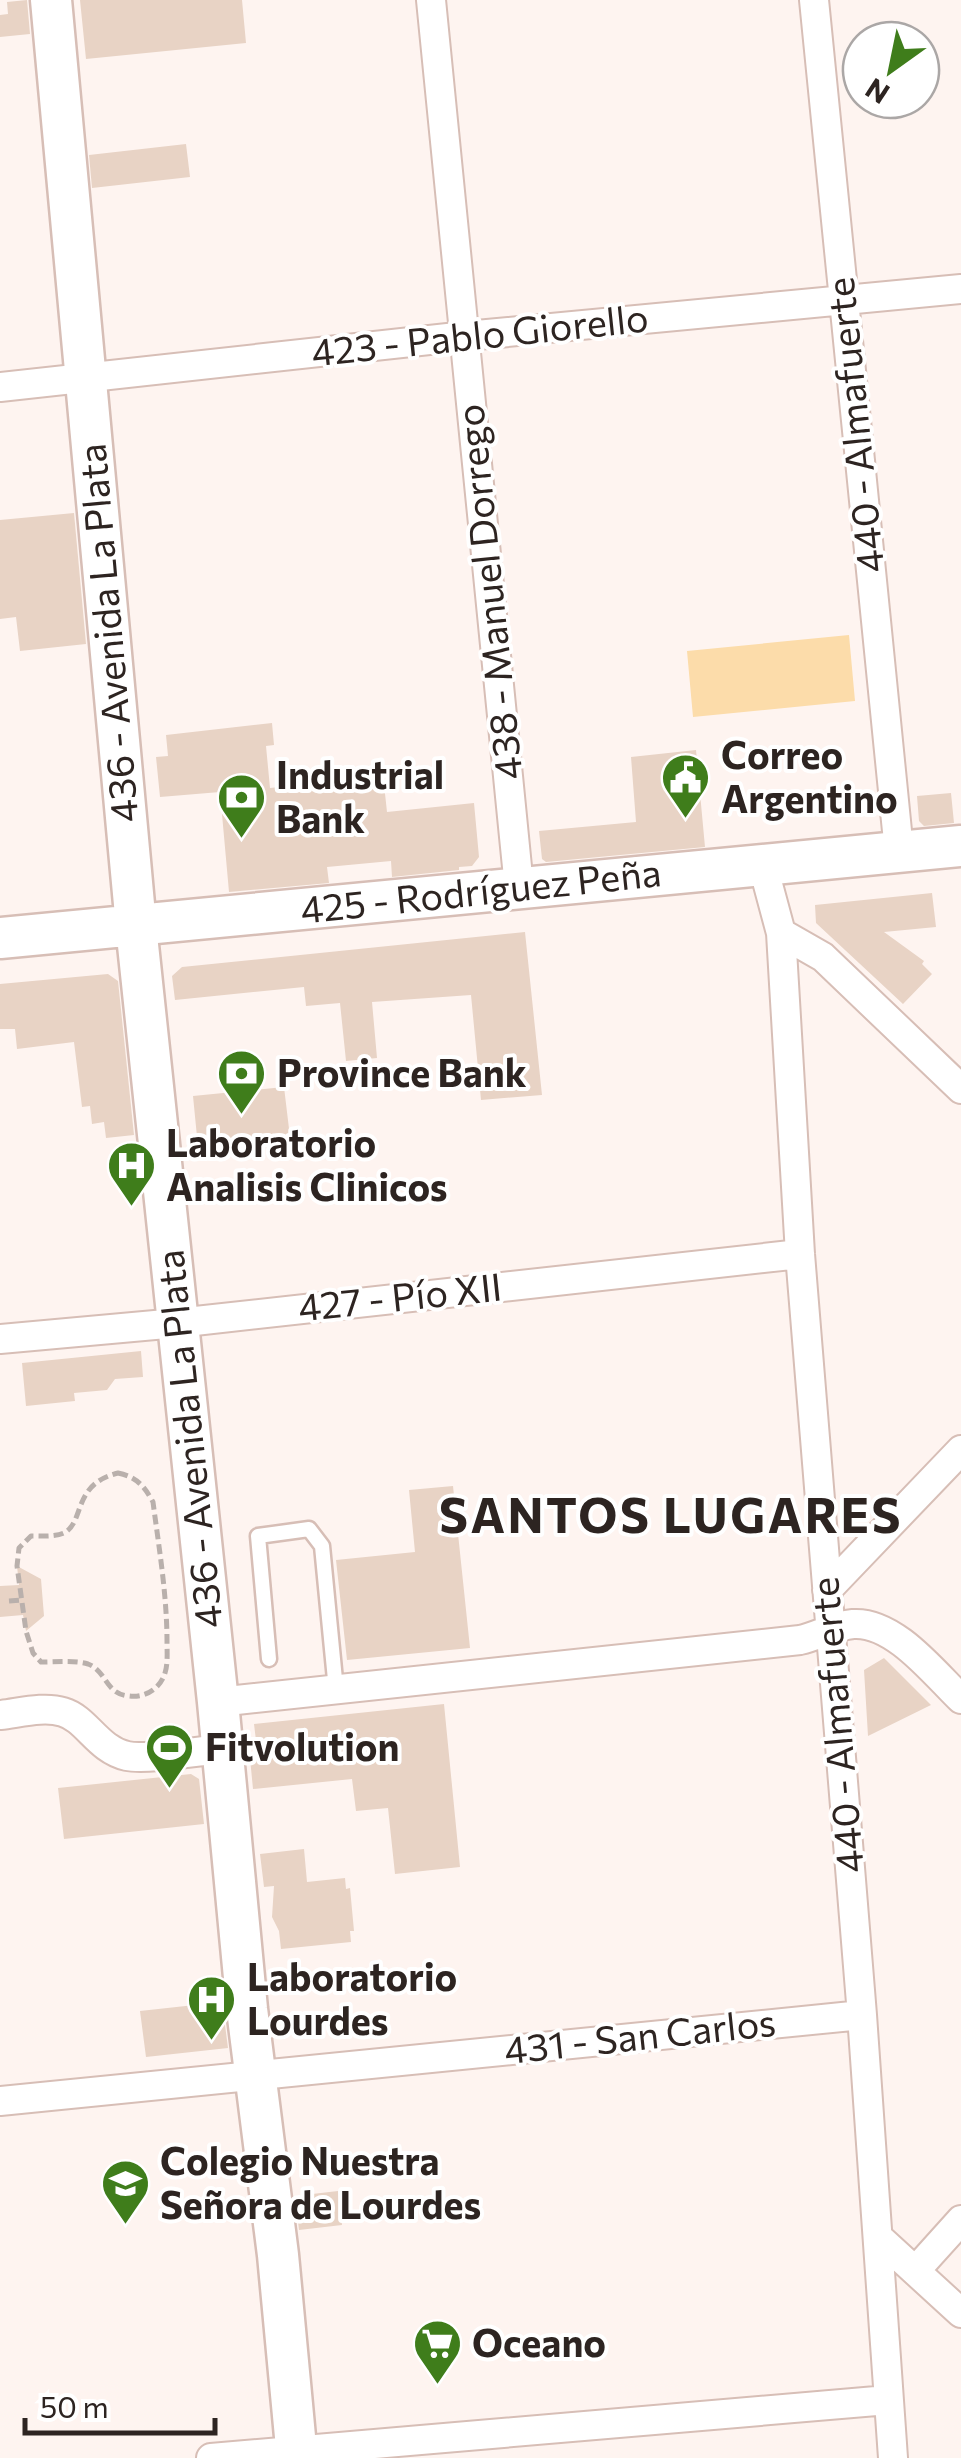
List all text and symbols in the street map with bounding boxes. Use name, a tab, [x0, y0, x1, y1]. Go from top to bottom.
north arrow	[841, 20, 941, 120]
text: N	[859, 72, 895, 112]
street label: 440 - Almafuerte	[815, 275, 892, 575]
street label: 423 - Pablo Giorello	[309, 292, 650, 375]
street label: 438 - Manuel Dorrego	[444, 402, 531, 782]
street label: 436 - Avenida La Plata	[67, 442, 146, 825]
place label: Correo Argentino	[721, 730, 898, 821]
place label: Industrial Bank	[276, 750, 444, 841]
public building icon: Correo Argentino	[660, 752, 712, 820]
bank icon: Industrial Bank	[215, 772, 267, 840]
street label: 425 - Rodríguez Peña	[298, 847, 663, 932]
bank icon: Province Bank	[216, 1048, 268, 1116]
place label: Province Bank	[277, 1048, 527, 1095]
place label: Laboratorio Analisis Clinicos	[166, 1118, 447, 1209]
hospital icon: Laboratorio Analisis Clinicos	[105, 1140, 157, 1208]
street label: 436 - Avenida La Plata	[144, 1248, 231, 1631]
street label: 427 - Pío XII	[296, 1261, 504, 1330]
district label: SANTOS LUGARES	[439, 1484, 903, 1543]
street label: 440 - Almafuerte	[799, 1575, 872, 1875]
sports icon: Fitvolution	[144, 1722, 196, 1790]
place label: Fitvolution	[205, 1722, 399, 1769]
place label: Laboratorio Lourdes	[247, 1952, 457, 2043]
hospital icon: Laboratorio Lourdes	[186, 1974, 238, 2042]
street label: 431 - San Carlos	[502, 1997, 778, 2072]
place label: Colegio Nuestra Señora de Lourdes	[160, 2136, 481, 2227]
school or university icon: Colegio Nuestra Señora de Lourdes	[99, 2158, 151, 2226]
supermarket icon: Oceano	[411, 2318, 463, 2386]
place label: Oceano	[472, 2318, 606, 2365]
scale bar	[25, 2373, 215, 2435]
text: 50 m	[40, 2387, 109, 2424]

